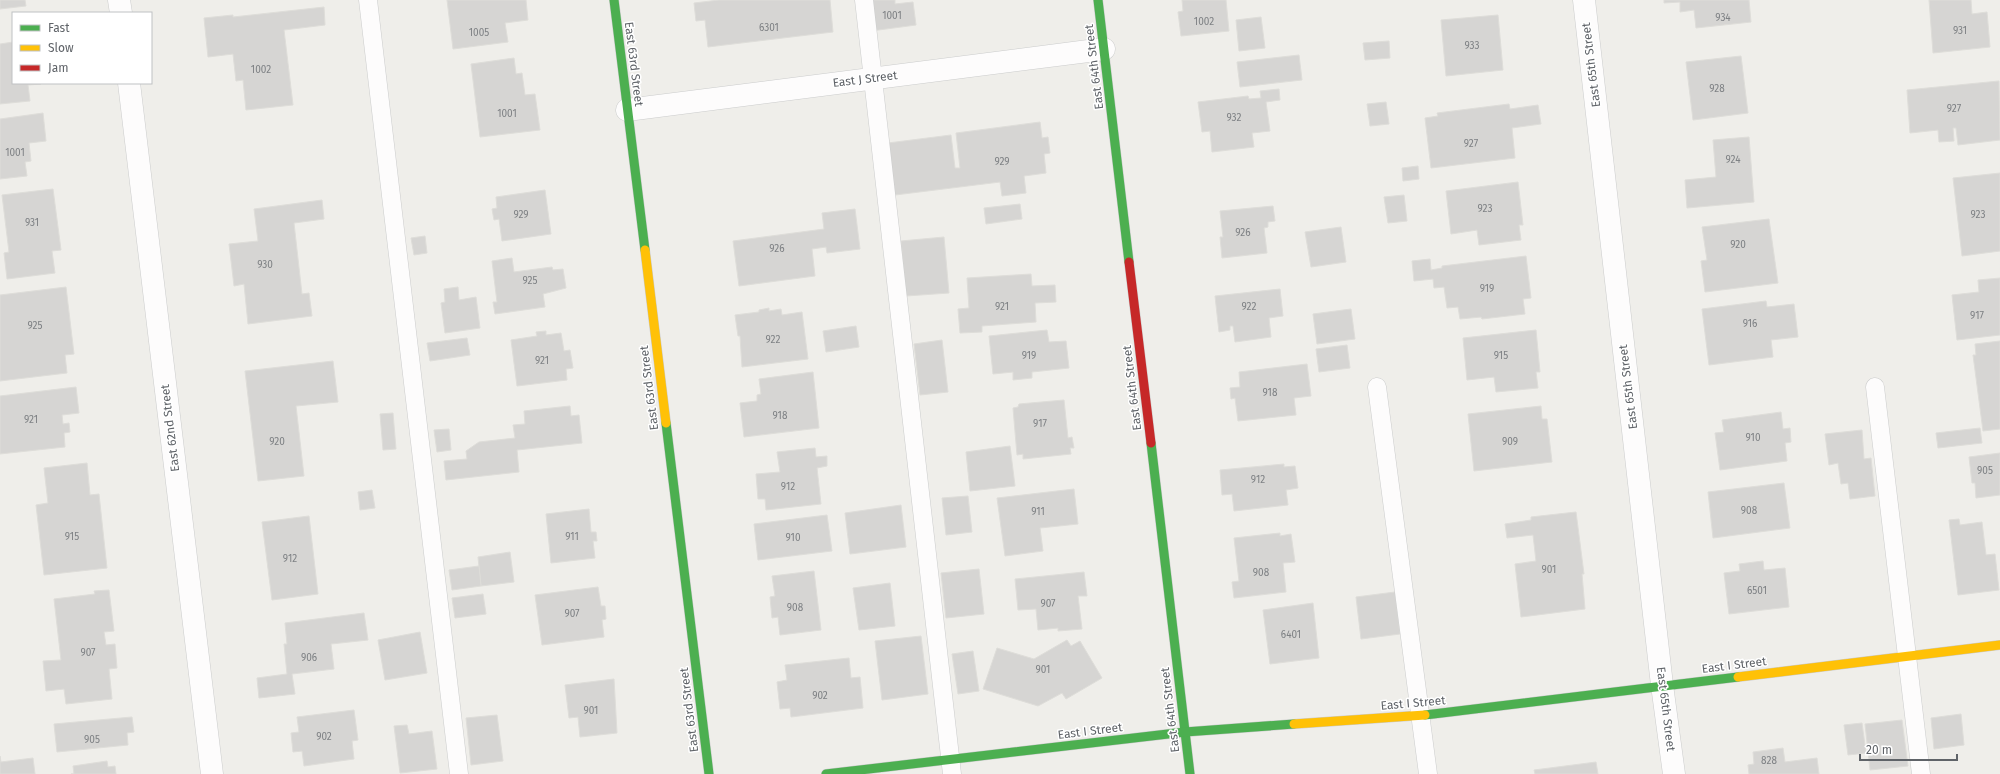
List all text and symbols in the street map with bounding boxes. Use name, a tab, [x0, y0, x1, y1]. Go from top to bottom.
house number: 1001	[882, 10, 902, 22]
legend	[12, 12, 152, 84]
house number: 934	[1715, 12, 1731, 24]
house number: 1002	[1194, 16, 1214, 28]
text: Fast	[48, 21, 70, 35]
street label: East 63rd Street	[622, 21, 646, 108]
street label: East 65th Street	[1579, 21, 1603, 108]
house number: 6301	[759, 22, 779, 34]
street label: East 64th Street	[1082, 23, 1106, 110]
house number: 931	[1953, 25, 1967, 37]
house number: 1005	[469, 27, 489, 39]
house number: 933	[1464, 40, 1480, 52]
text: Slow	[48, 41, 74, 55]
text: Jam	[48, 61, 68, 75]
house number: 1002	[251, 64, 271, 76]
street label: East J Street	[832, 68, 899, 90]
house number: 928	[1709, 83, 1725, 95]
house number: 927	[1947, 103, 1962, 115]
house number: 1001	[497, 108, 517, 120]
house number: 932	[1227, 112, 1241, 124]
house number: 927	[1464, 138, 1479, 150]
house number: 1001	[5, 147, 25, 159]
house number: 924	[1725, 154, 1741, 166]
house number: 929	[994, 156, 1010, 168]
house number: 923	[1478, 203, 1492, 215]
house number: 929	[513, 209, 529, 221]
house number: 923	[1971, 209, 1985, 221]
house number: 931	[25, 217, 39, 229]
house number: 926	[1235, 227, 1251, 239]
house number: 920	[1730, 239, 1746, 251]
house number: 926	[769, 243, 785, 255]
house number: 930	[257, 259, 273, 271]
house number: 925	[523, 275, 538, 287]
house number: 919	[1480, 283, 1494, 295]
house number: 921	[995, 301, 1009, 313]
house number: 922	[1242, 301, 1257, 313]
house number: 917	[1970, 310, 1984, 322]
house number: 916	[1743, 318, 1757, 330]
house number: 925	[28, 320, 43, 332]
house number: 922	[766, 334, 781, 346]
street label: East 65th Street	[1616, 343, 1640, 430]
street label: East 63rd Street	[637, 344, 661, 431]
street label: East 64th Street	[1120, 344, 1144, 431]
house number: 919	[1022, 350, 1036, 362]
house number: 915	[1494, 350, 1508, 362]
house number: 921	[535, 355, 549, 367]
street label: East 62nd Street	[158, 383, 182, 472]
house number: 918	[1263, 387, 1278, 399]
house number: 918	[773, 410, 788, 422]
house number: 921	[24, 414, 38, 426]
house number: 917	[1033, 418, 1047, 430]
house number: 910	[1746, 432, 1761, 444]
house number: 920	[269, 436, 285, 448]
house number: 909	[1502, 436, 1518, 448]
house number: 905	[1977, 465, 1993, 477]
house number: 912	[1251, 474, 1265, 486]
house number: 912	[781, 481, 795, 493]
house number: 908	[1741, 505, 1758, 517]
house number: 911	[1031, 506, 1045, 518]
house number: 915	[65, 531, 79, 543]
house number: 911	[565, 531, 579, 543]
house number: 910	[786, 532, 801, 544]
house number: 912	[283, 553, 297, 565]
house number: 901	[1542, 564, 1556, 576]
house number: 908	[1253, 567, 1270, 579]
house number: 6501	[1747, 585, 1767, 597]
house number: 907	[1040, 598, 1056, 610]
house number: 908	[787, 602, 804, 614]
house number: 907	[564, 608, 580, 620]
house number: 6401	[1281, 629, 1301, 641]
house number: 907	[80, 647, 96, 659]
house number: 906	[301, 652, 317, 664]
street label: East I Street	[1701, 654, 1768, 676]
house number: 901	[1036, 664, 1050, 676]
street label: East 63rd Street	[677, 666, 701, 753]
street label: East 64th Street	[1158, 666, 1182, 753]
street label: East 65th Street	[1654, 666, 1678, 753]
house number: 902	[812, 690, 828, 702]
street label: East I Street	[1380, 693, 1447, 713]
house number: 901	[584, 705, 598, 717]
street label: East I Street	[1057, 720, 1124, 742]
house number: 902	[316, 731, 332, 743]
house number: 905	[84, 734, 100, 746]
scale bar	[1860, 736, 1957, 762]
text: 20 m	[1866, 743, 1892, 757]
house number: 828	[1761, 755, 1777, 767]

